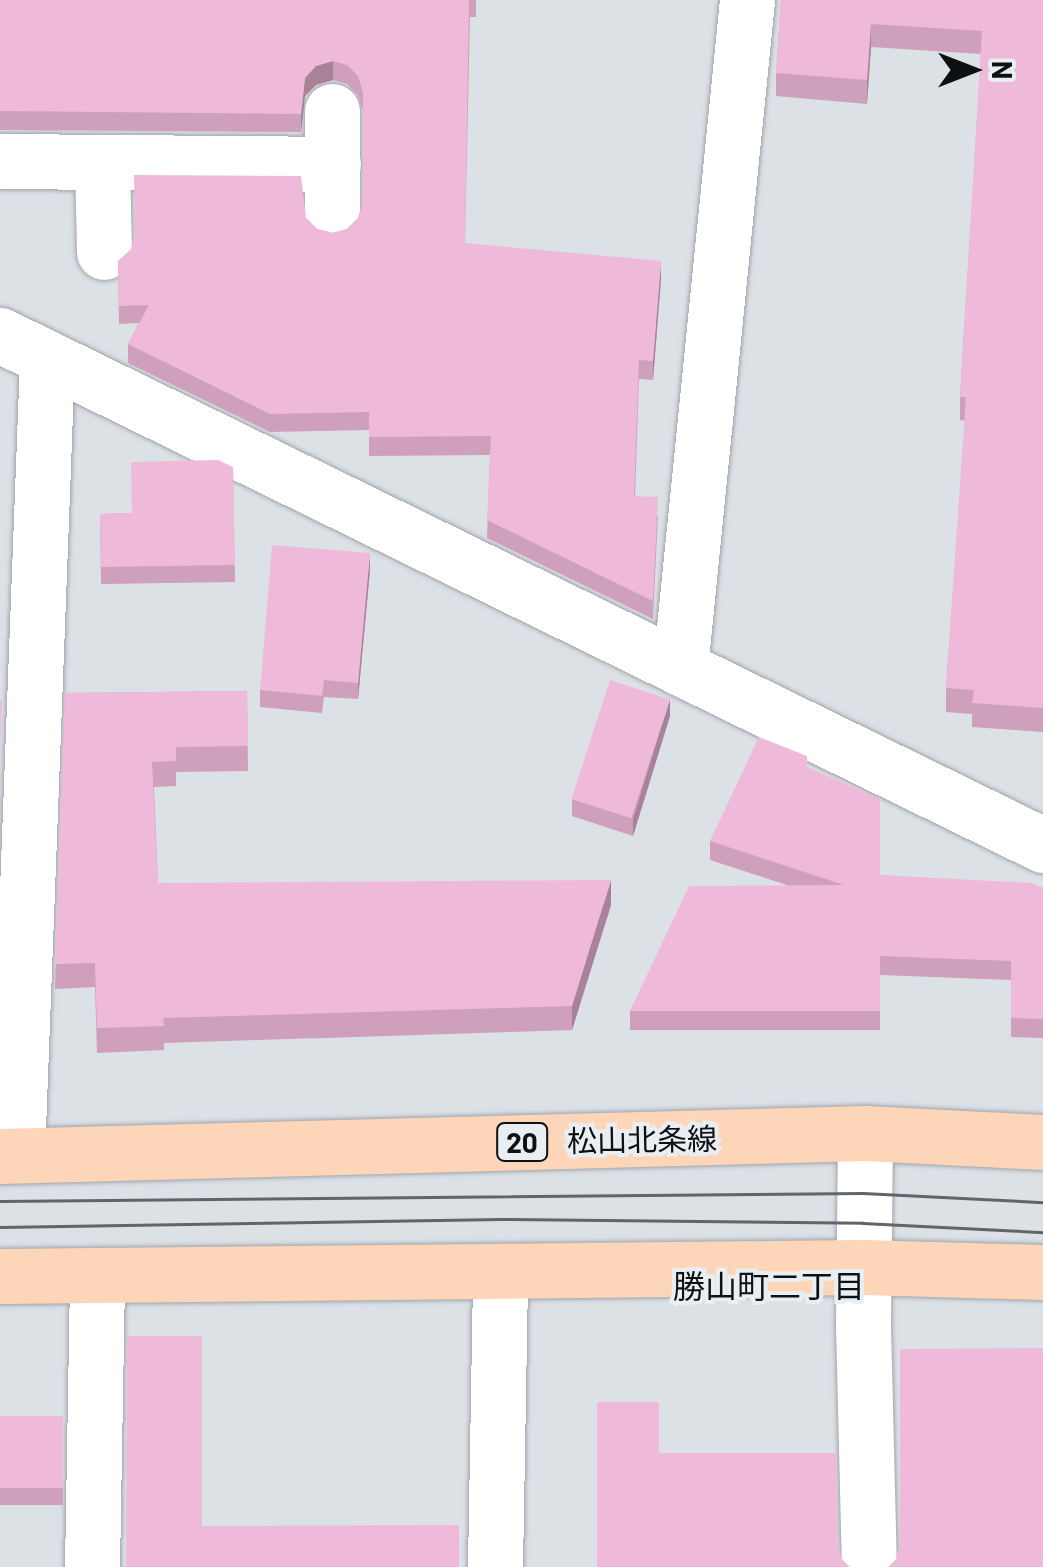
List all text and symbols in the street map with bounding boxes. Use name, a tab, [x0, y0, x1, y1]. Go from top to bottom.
north arrow	[923, 20, 1023, 120]
text: N	[986, 61, 1020, 79]
road number: 20	[494, 1119, 550, 1165]
street label: 松山北条線	[567, 1120, 717, 1158]
district label: 勝山町二丁目	[673, 1266, 865, 1304]

